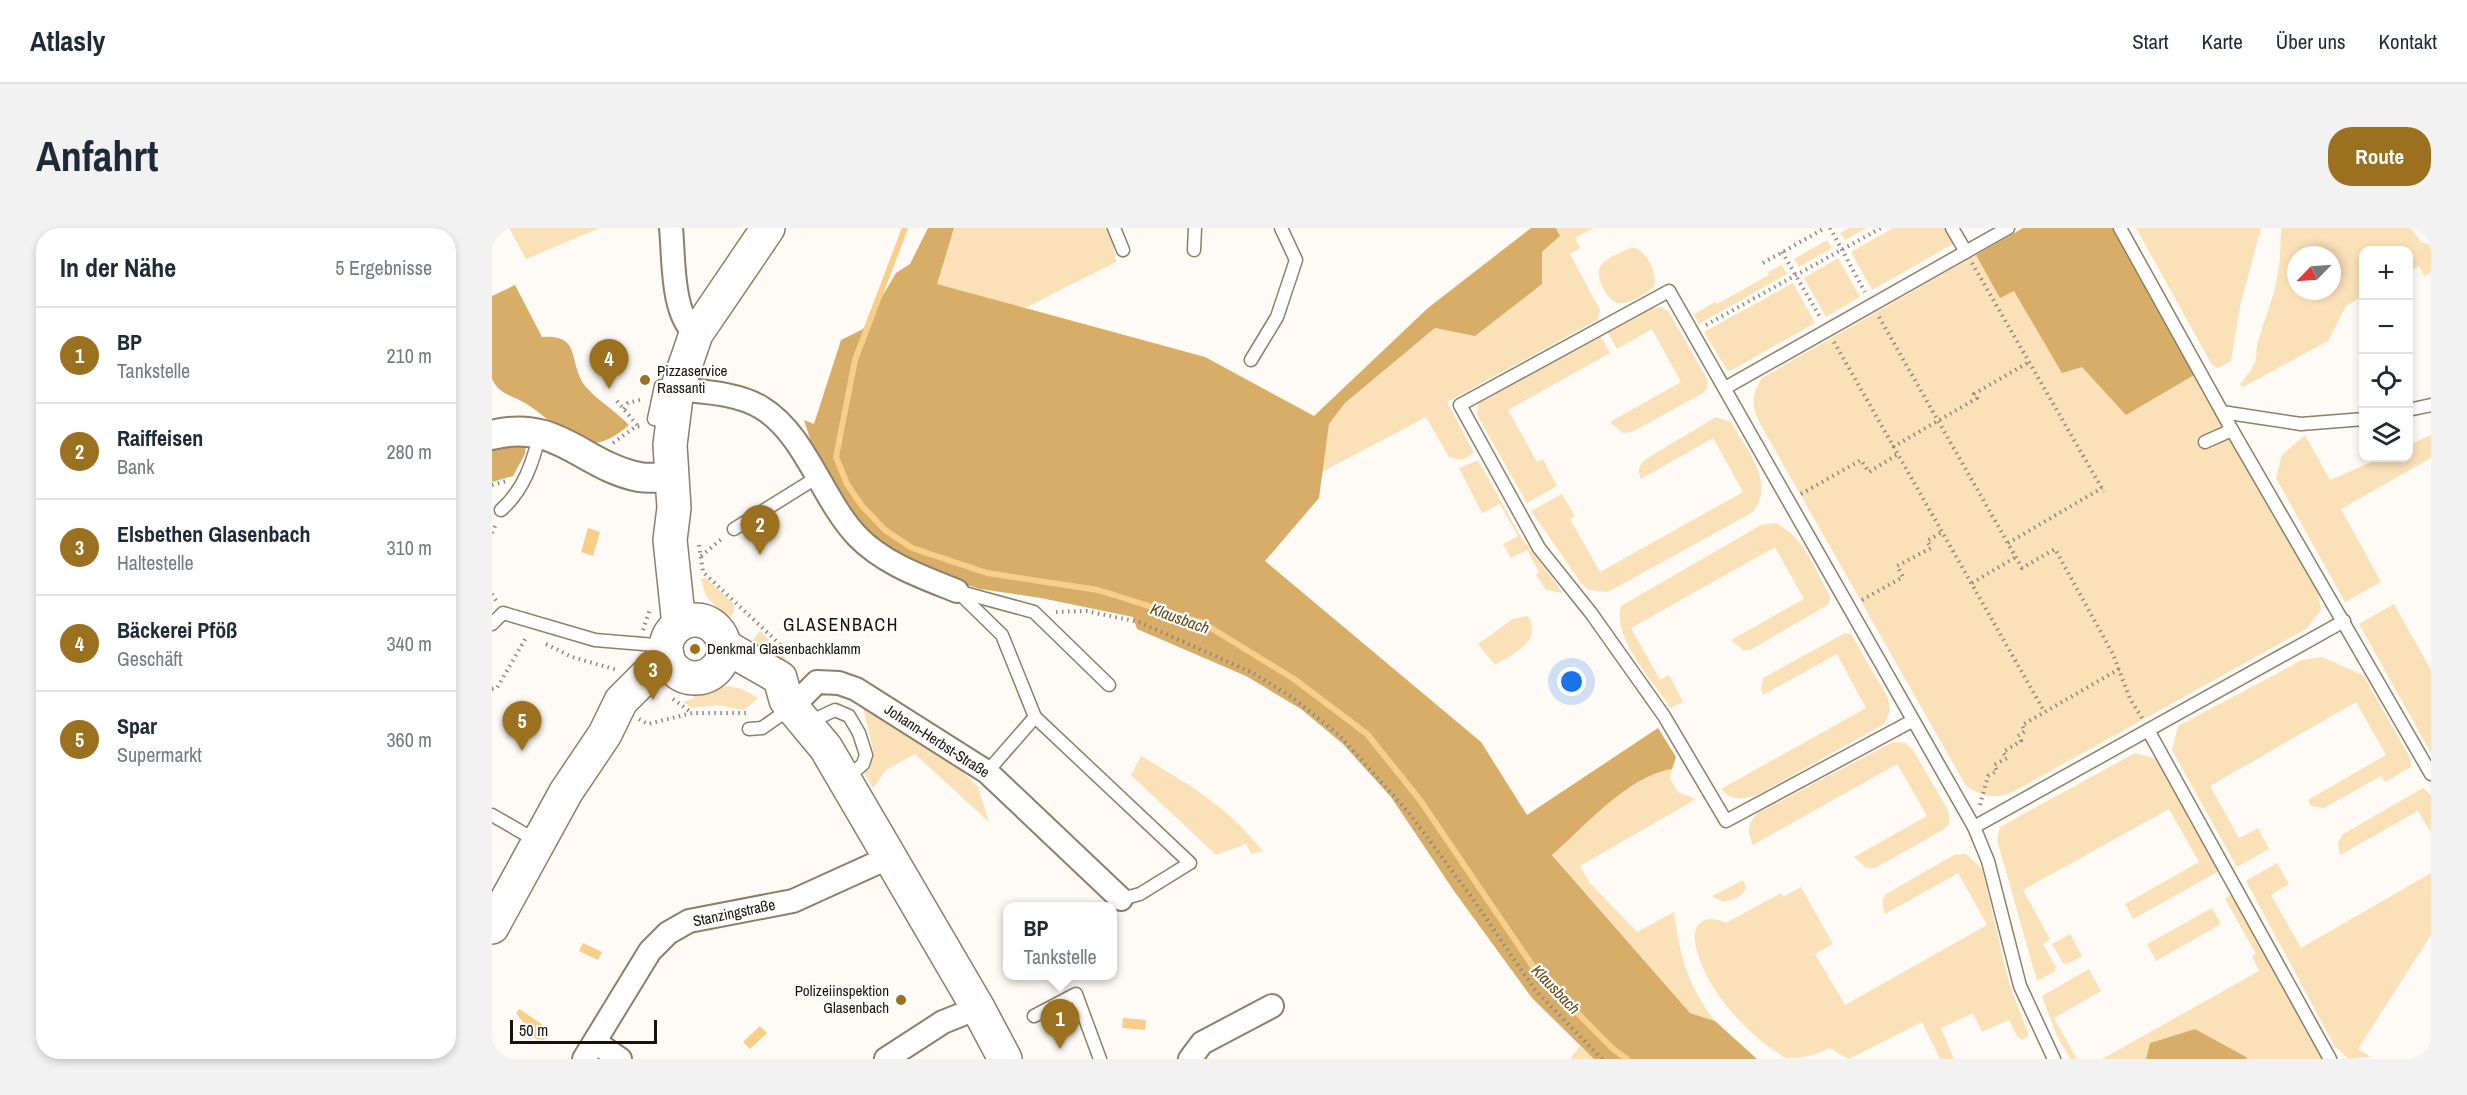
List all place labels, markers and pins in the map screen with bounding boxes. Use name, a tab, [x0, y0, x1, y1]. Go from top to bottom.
pin: 4	[590, 340, 628, 389]
place label: Pizzaservice Rassanti	[657, 360, 728, 398]
marker: Pizzaservice Rassanti	[638, 373, 652, 387]
pin: 2	[740, 506, 780, 555]
place label: Denkmal Glasenbachklamm	[707, 638, 861, 659]
marker: Denkmal Glasenbachklamm	[688, 642, 702, 656]
pin: 3	[634, 650, 672, 700]
pin: 5	[502, 702, 542, 751]
place label: Polizeiinspektion Glasenbach	[795, 980, 889, 1018]
marker: Polizeiinspektion Glasenbach	[894, 993, 908, 1007]
pin: 1	[1040, 1000, 1080, 1049]

